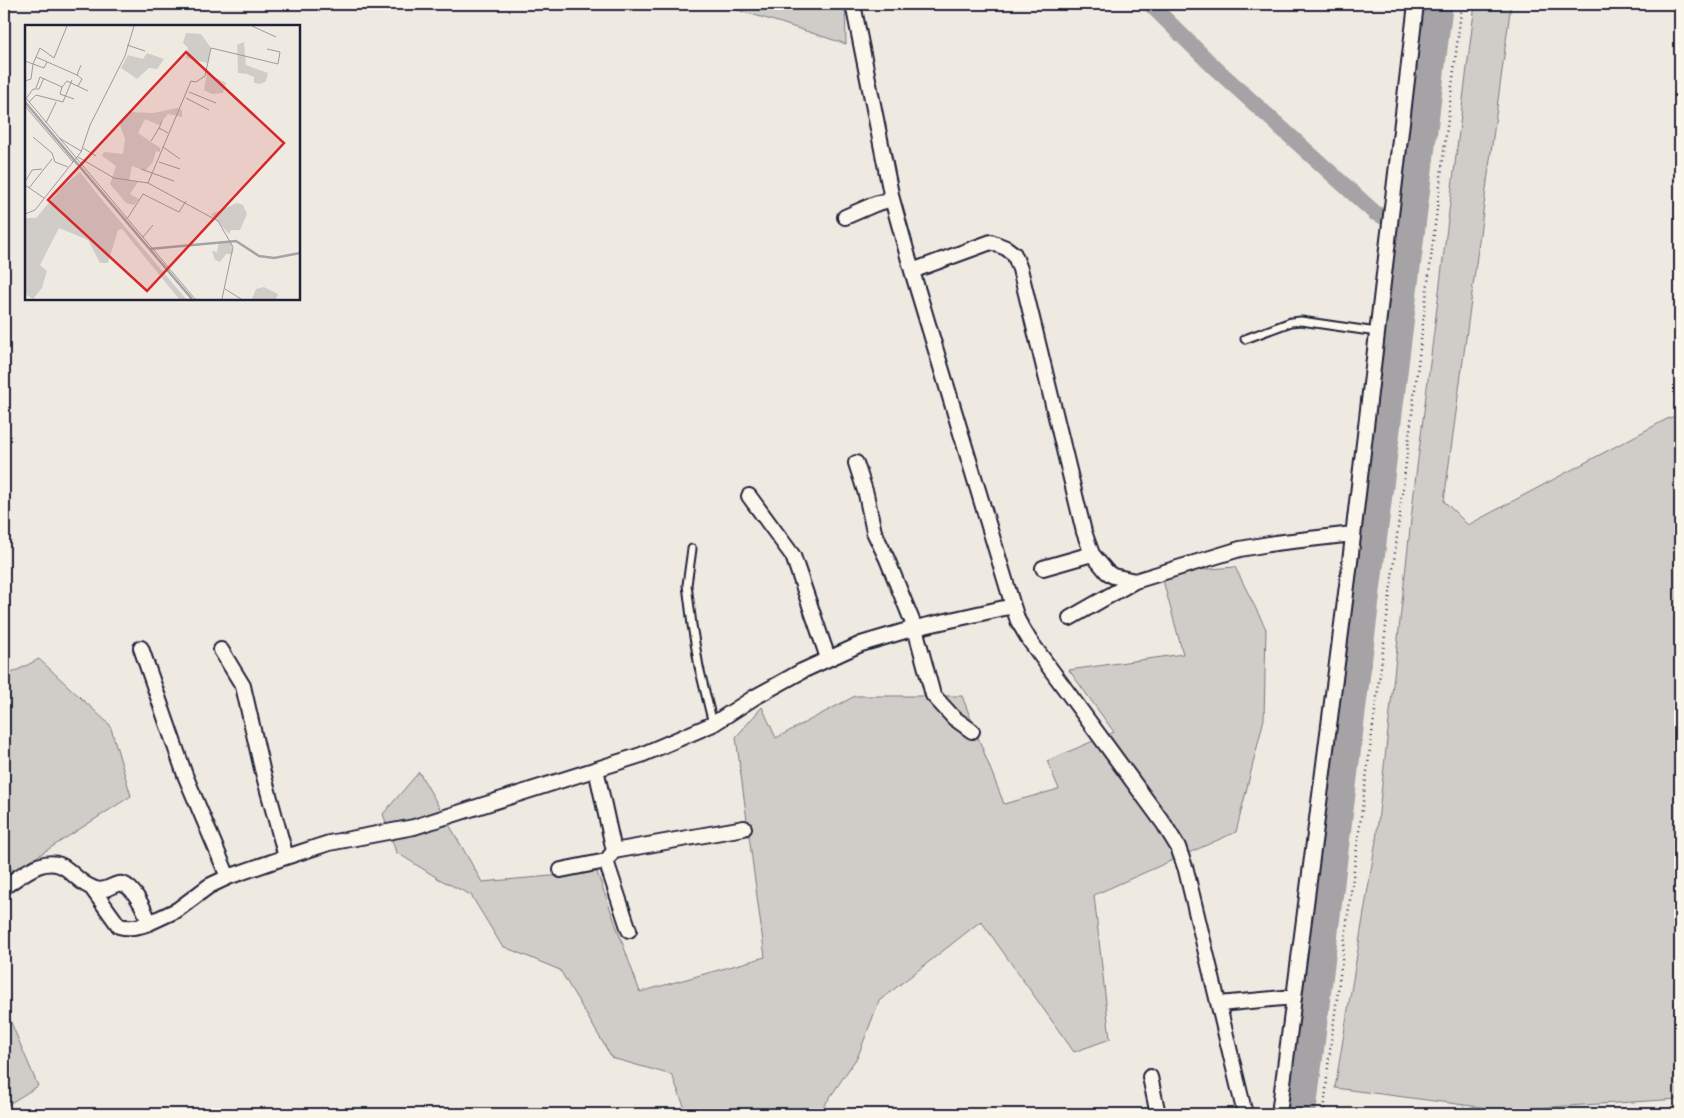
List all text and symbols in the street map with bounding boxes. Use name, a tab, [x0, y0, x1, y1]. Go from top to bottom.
inset map	[25, 25, 300, 300]

